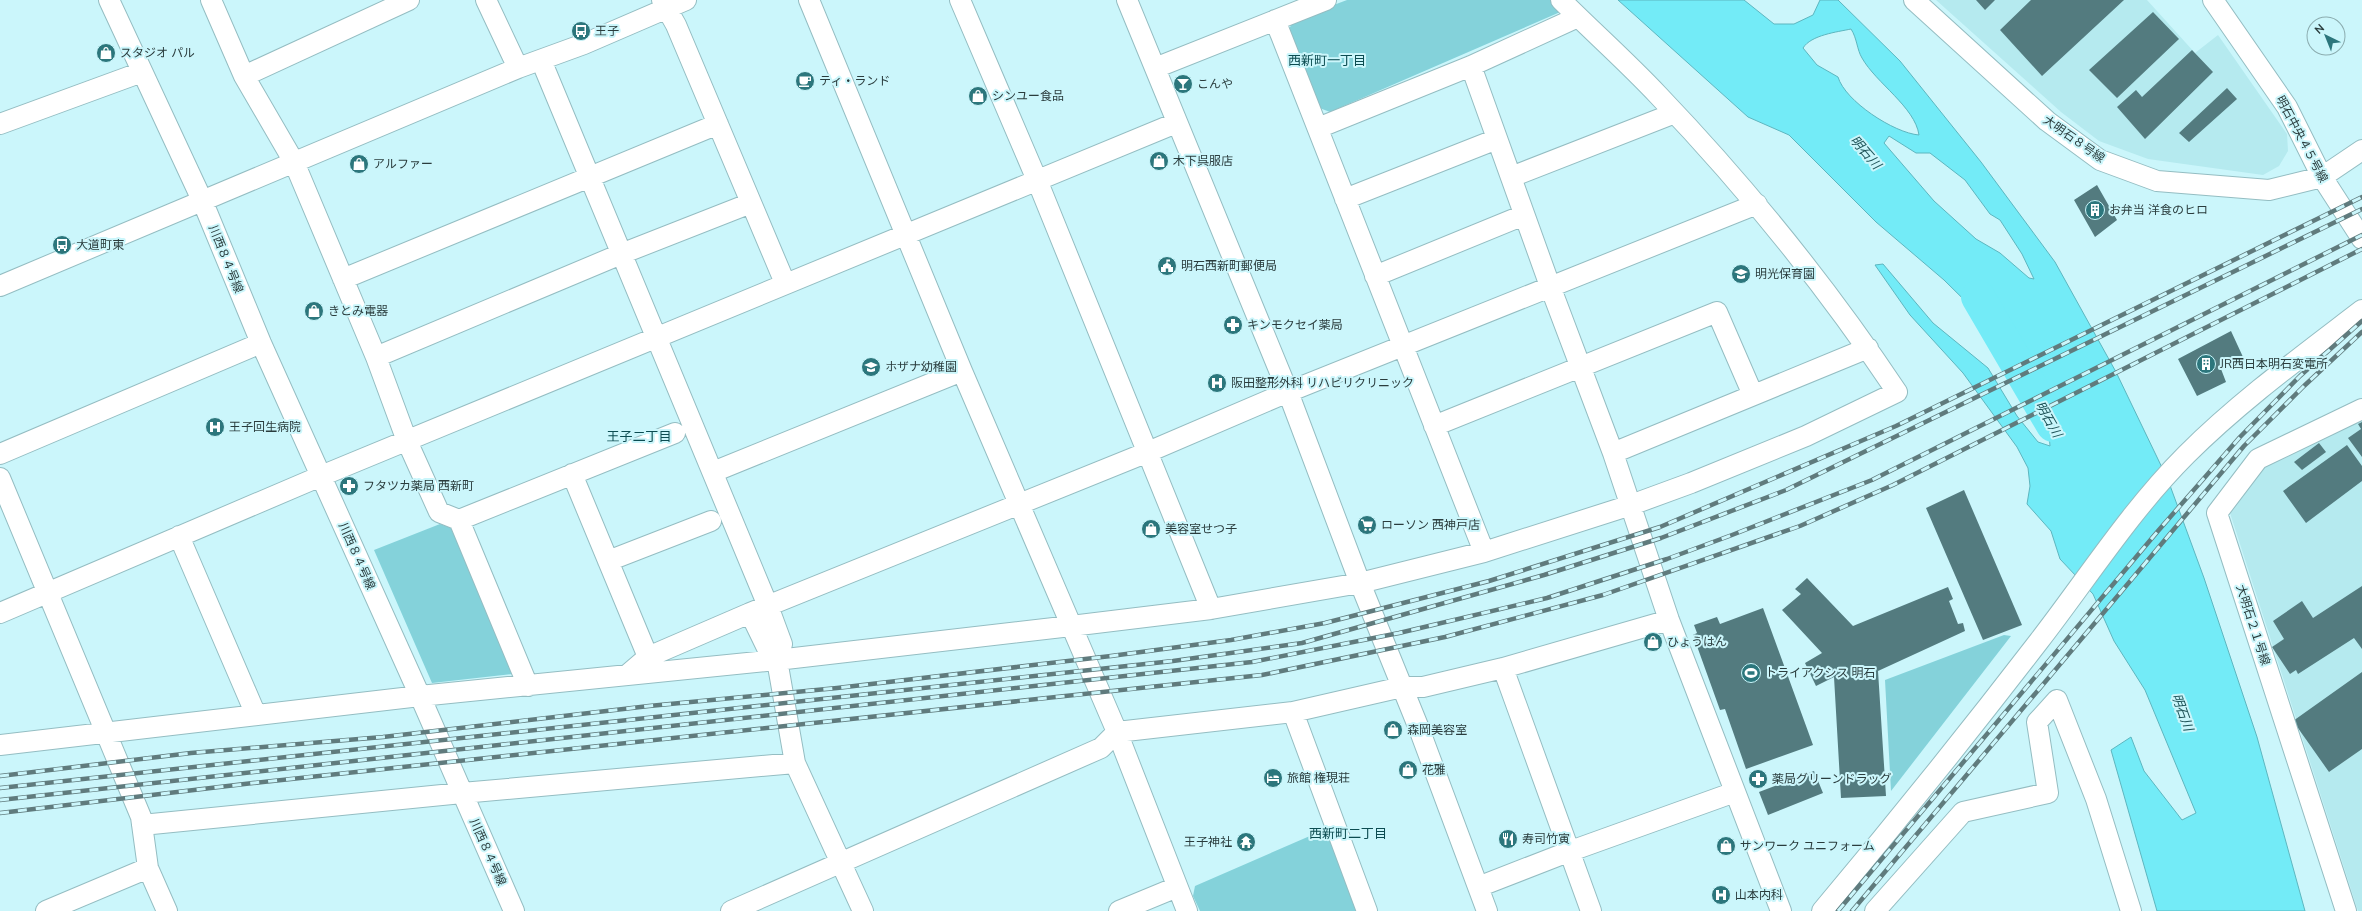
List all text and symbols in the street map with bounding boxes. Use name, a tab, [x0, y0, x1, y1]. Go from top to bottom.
north arrow	[2306, 16, 2346, 56]
bus stop icon: 王子	[570, 20, 592, 42]
text: N	[2311, 21, 2328, 37]
place label: 王子	[595, 23, 619, 39]
shop icon: スタジオ パル	[95, 42, 117, 64]
place label: スタジオ パル	[120, 45, 195, 61]
district label: 西新町一丁目	[1288, 52, 1366, 70]
cafe icon: ティ・ランド	[794, 70, 816, 92]
place label: ティ・ランド	[819, 73, 890, 89]
bar icon: こんや	[1172, 73, 1194, 95]
place label: こんや	[1197, 76, 1233, 92]
shop icon: シンユー食品	[967, 85, 989, 107]
place label: シンユー食品	[992, 88, 1064, 104]
street label: 明石中央４５号線	[2272, 93, 2332, 185]
street label: 大明石８号線	[2040, 112, 2108, 166]
water label: 明石川	[1846, 132, 1886, 175]
shop icon: 木下呉服店	[1148, 150, 1170, 172]
shop icon: アルファー	[348, 153, 370, 175]
place label: 木下呉服店	[1173, 153, 1233, 169]
place label: アルファー	[373, 156, 433, 172]
building icon: お弁当 洋食のヒロ	[2084, 199, 2106, 221]
place label: お弁当 洋食のヒロ	[2109, 202, 2208, 218]
street label: 川西８４号線	[205, 223, 247, 295]
bus stop icon: 大道町東	[51, 234, 73, 256]
place label: 大道町東	[76, 237, 124, 253]
public building icon: 明石西新町郵便局	[1156, 255, 1178, 277]
place label: 明石西新町郵便局	[1181, 258, 1277, 274]
school or university icon: 明光保育園	[1730, 263, 1752, 285]
place label: 明光保育園	[1755, 266, 1815, 282]
shop icon: きとみ電器	[303, 300, 325, 322]
place label: きとみ電器	[328, 303, 388, 319]
pharmacy icon: キンモクセイ薬局	[1222, 314, 1244, 336]
place label: キンモクセイ薬局	[1247, 317, 1343, 333]
building icon: JR西日本明石変電所	[2195, 353, 2217, 375]
school or university icon: ホザナ幼稚園	[860, 356, 882, 378]
place label: JR西日本明石変電所	[2219, 356, 2328, 372]
place label: ホザナ幼稚園	[885, 359, 957, 375]
hospital icon: 阪田整形外科 リハビリクリニック	[1206, 372, 1228, 394]
place label: 阪田整形外科 リハビリクリニック	[1231, 375, 1414, 391]
water label: 明石川	[2031, 398, 2067, 443]
hospital icon: 王子回生病院	[204, 416, 226, 438]
place label: 王子回生病院	[229, 419, 301, 435]
district label: 王子二丁目	[606, 428, 672, 446]
pharmacy icon: フタツカ薬局 西新町	[338, 475, 360, 497]
place label: フタツカ薬局 西新町	[363, 478, 474, 494]
supermarket icon: ローソン 西神戸店	[1356, 514, 1378, 536]
place label: ローソン 西神戸店	[1381, 517, 1480, 533]
shop icon: 美容室せつ子	[1140, 518, 1162, 540]
street label: 川西８４号線	[335, 520, 379, 592]
place label: 美容室せつ子	[1165, 521, 1237, 537]
street label: 大明石２１号線	[2232, 583, 2274, 667]
shop icon: ひょうはん	[1642, 631, 1664, 653]
place label: ひょうはん	[1667, 634, 1727, 650]
sports icon: トライアクシス 明石	[1740, 662, 1762, 684]
place label: トライアクシス 明石	[1765, 665, 1876, 681]
water label: 明石川	[2167, 691, 2198, 736]
shop icon: 森岡美容室	[1382, 719, 1404, 741]
place label: 森岡美容室	[1407, 722, 1467, 738]
shop icon: 花雅	[1397, 759, 1419, 781]
place label: 花雅	[1422, 762, 1446, 778]
hotel icon: 旅館 権現荘	[1262, 767, 1284, 789]
pharmacy icon: 薬局グリーンドラッグ	[1747, 768, 1769, 790]
place label: 旅館 権現荘	[1287, 770, 1350, 786]
place label: 薬局グリーンドラッグ	[1772, 771, 1891, 787]
street label: 川西８４号線	[466, 816, 510, 888]
district label: 西新町二丁目	[1309, 825, 1387, 843]
restaurant icon: 寿司竹寅	[1497, 828, 1519, 850]
temple icon: 王子神社	[1235, 831, 1257, 853]
place label: 寿司竹寅	[1522, 831, 1570, 847]
place label: 王子神社	[1184, 834, 1232, 850]
shop icon: サンワーク ユニフォーム	[1715, 835, 1737, 857]
place label: サンワーク ユニフォーム	[1740, 838, 1875, 854]
hospital icon: 山本内科	[1710, 884, 1732, 906]
place label: 山本内科	[1735, 887, 1783, 903]

